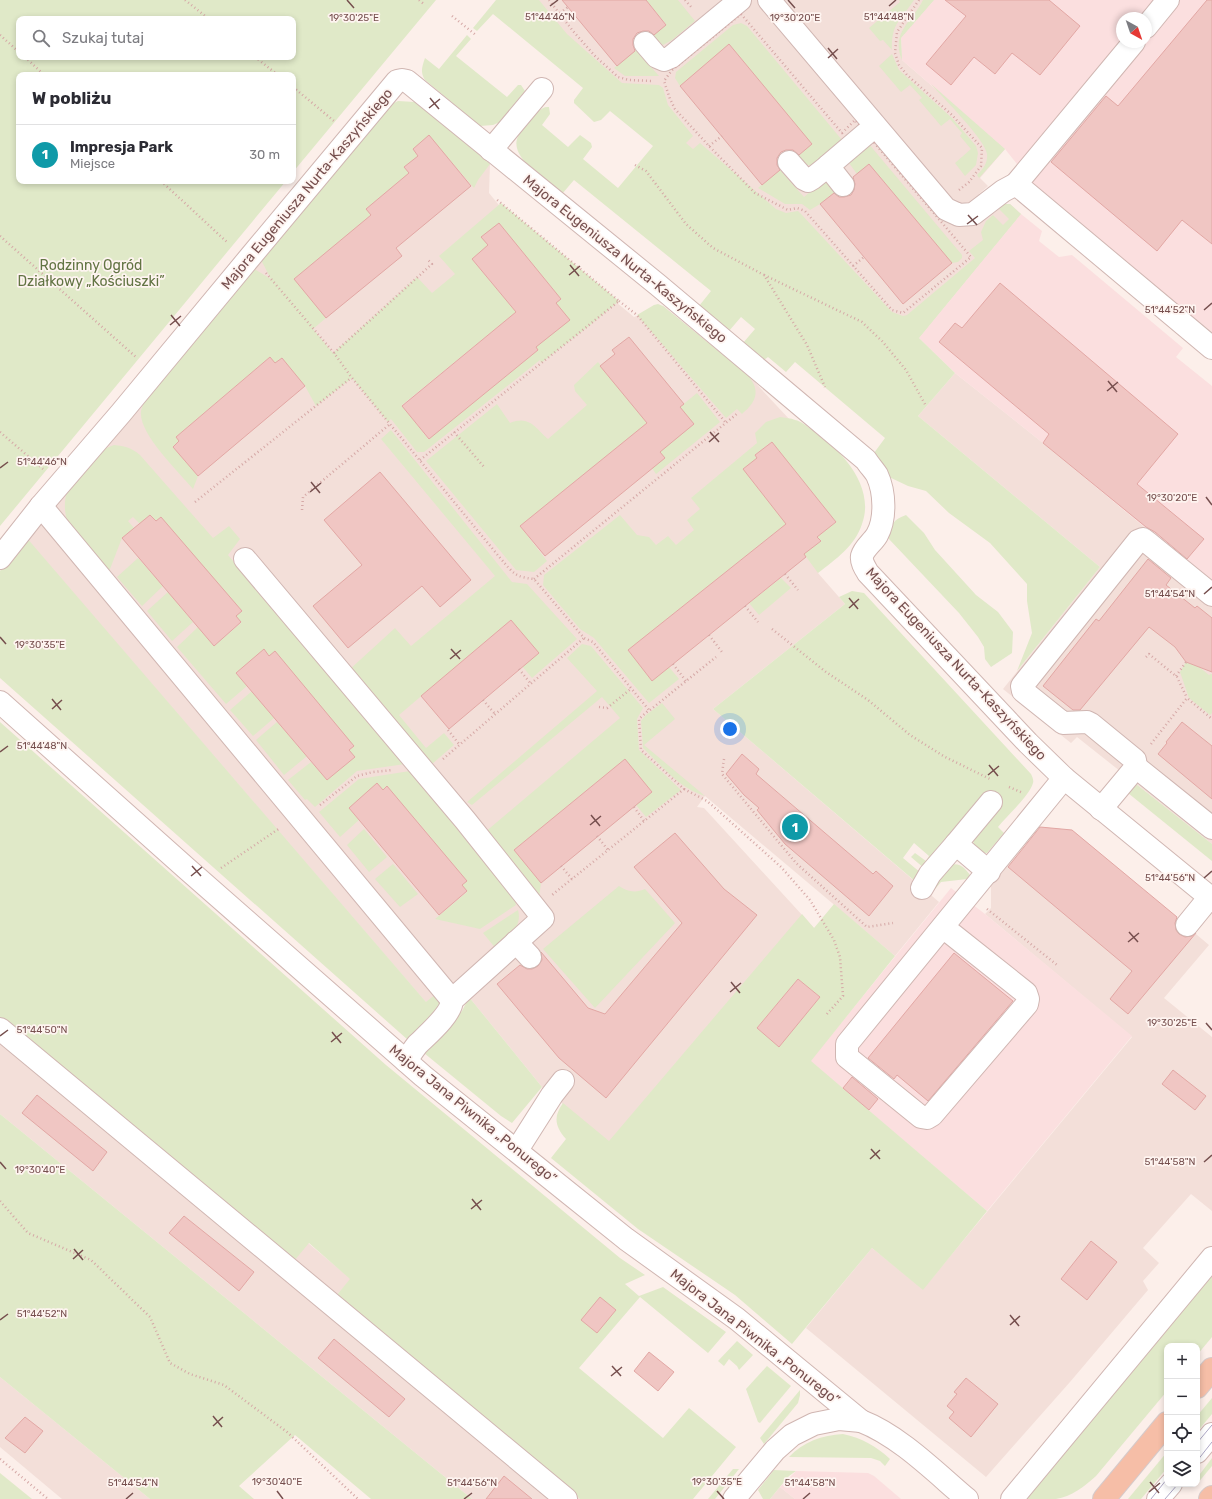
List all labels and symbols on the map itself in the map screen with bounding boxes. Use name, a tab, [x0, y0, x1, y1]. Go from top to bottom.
text: 51°44'46"N	[525, 11, 575, 23]
text: 51°44'48"N	[864, 11, 914, 23]
text: 19°30'25"E	[329, 12, 379, 24]
text: 19°30'20"E	[770, 12, 820, 24]
north arrow	[1116, 12, 1152, 48]
street label: Majora Eugeniusza Nurta-Kaszyńskiego	[218, 85, 396, 293]
street label: Majora Eugeniusza Nurta-Kaszyńskiego	[520, 171, 730, 347]
park label: Rodzinny Ogród Działkowy „Kościuszki”	[17, 257, 165, 290]
text: 51°44'52"N	[1145, 304, 1195, 316]
text: 51°44'46"N	[17, 456, 67, 468]
text: 19°30'20"E	[1147, 492, 1197, 504]
street label: Majora Eugeniusza Nurta-Kaszyńskiego	[862, 564, 1050, 764]
text: 51°44'54"N	[1145, 588, 1195, 600]
text: 19°30'35"E	[15, 639, 65, 651]
your location	[720, 719, 740, 739]
text: 51°44'48"N	[17, 740, 67, 752]
pin: 1	[782, 812, 808, 842]
text: 51°44'56"N	[1145, 872, 1195, 884]
text: 19°30'25"E	[1147, 1017, 1197, 1029]
text: 51°44'50"N	[17, 1024, 67, 1036]
street label: Majora Jana Piwnika „Ponurego”	[386, 1041, 560, 1187]
text: 51°44'58"N	[1145, 1156, 1195, 1168]
text: 19°30'40"E	[15, 1164, 65, 1176]
street label: Majora Jana Piwnika „Ponurego”	[667, 1265, 843, 1409]
text: 51°44'52"N	[17, 1308, 67, 1320]
text: 19°30'40"E	[252, 1476, 302, 1488]
text: 19°30'35"E	[692, 1476, 742, 1488]
text: 51°44'54"N	[108, 1477, 158, 1489]
text: 51°44'56"N	[447, 1477, 497, 1489]
text: 51°44'58"N	[785, 1477, 835, 1489]

